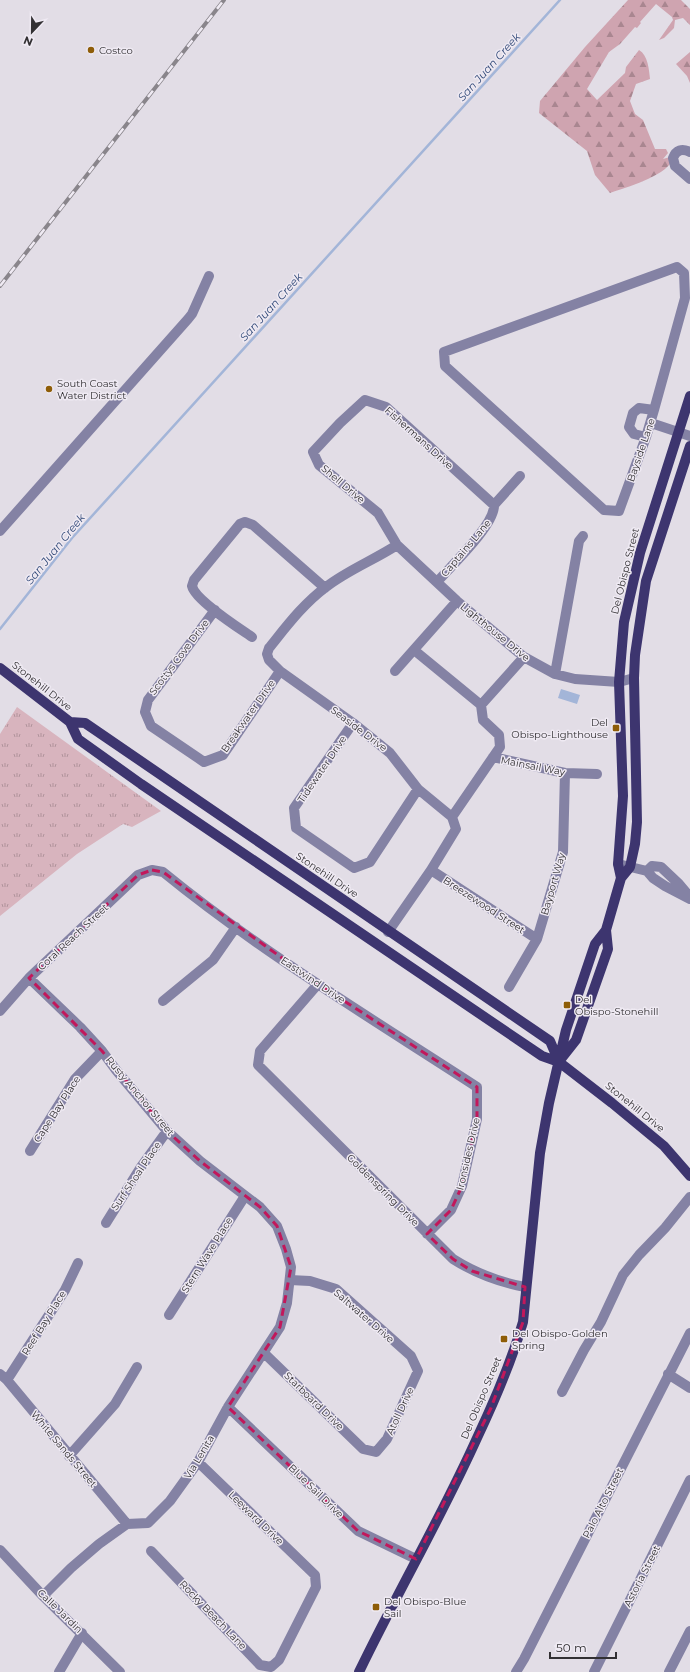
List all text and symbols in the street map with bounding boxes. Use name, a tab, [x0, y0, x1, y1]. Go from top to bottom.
north arrow	[12, 12, 52, 52]
water label: San Juan Creek	[455, 30, 524, 104]
text: N	[22, 33, 35, 49]
place label: Costco	[99, 44, 133, 57]
marker: Costco	[86, 45, 96, 55]
water label: San Juan Creek	[237, 270, 306, 344]
place label: South Coast Water District	[57, 377, 126, 402]
marker: South Coast Water District	[44, 384, 54, 394]
street label: Fishermans Drive	[382, 404, 456, 472]
street label: Bayside Lane	[624, 417, 658, 483]
street label: Shell Drive	[318, 462, 368, 506]
water label: San Juan Creek	[22, 510, 88, 587]
street label: Captains Lane	[438, 517, 494, 579]
street label: Del Obispo Street	[608, 527, 642, 615]
street label: Lighthouse Drive	[458, 600, 532, 664]
street label: Scottys Cove Drive	[146, 617, 212, 697]
street label: Stonehill Drive	[9, 658, 75, 714]
street label: Breakwater Drive	[218, 677, 278, 755]
street label: Seaside Drive	[328, 704, 390, 754]
place label: Del Obispo-Lighthouse	[511, 716, 608, 741]
marker: Del Obispo-Lighthouse	[611, 723, 621, 733]
street label: Tidewater Drive	[295, 733, 349, 805]
street label: Mainsail Way	[500, 753, 567, 779]
street label: Stonehill Drive	[293, 849, 361, 901]
street label: Bayport Way	[538, 851, 568, 917]
street label: Breezewood Street	[441, 874, 527, 936]
street label: Coral Reach Street	[35, 901, 111, 973]
street label: Eastwind Drive	[278, 954, 348, 1006]
place label: Del Obispo-Stonehill	[575, 993, 658, 1018]
marker: Del Obispo-Stonehill	[562, 1000, 572, 1010]
street label: Rusty Anchor Street	[103, 1054, 177, 1138]
street label: Cape Bay Place	[31, 1073, 83, 1145]
street label: Stonehill Drive	[603, 1079, 667, 1135]
street label: Ironsides Drive	[453, 1116, 483, 1192]
street label: Surf Shoal Place	[108, 1139, 164, 1213]
street label: Goldenspring Drive	[344, 1151, 422, 1229]
street label: Stern Wave Place	[178, 1215, 236, 1295]
street label: Saltwater Drive	[331, 1286, 397, 1346]
street label: Reef Bay Place	[19, 1288, 69, 1358]
place label: Del Obispo-Golden Spring	[512, 1327, 608, 1352]
marker: Del Obispo-Golden Spring	[499, 1334, 509, 1344]
street label: Del Obispo Street	[458, 1355, 504, 1441]
street label: Starboard Drive	[281, 1369, 347, 1433]
street label: Atoll Drive	[383, 1385, 417, 1437]
street label: White Sands Street	[28, 1408, 100, 1490]
street label: Via Lenita	[181, 1433, 217, 1481]
street label: Blue Sail Drive	[286, 1461, 346, 1521]
street label: Palo Alto Street	[580, 1466, 626, 1540]
street label: Leeward Drive	[226, 1488, 286, 1548]
street label: Astoria Street	[621, 1543, 663, 1609]
street label: Rocky Beach Lane	[176, 1578, 250, 1652]
street label: Calle Jardin	[35, 1586, 85, 1636]
place label: Del Obispo-Blue Sail	[384, 1595, 466, 1620]
marker: Del Obispo-Blue Sail	[371, 1602, 381, 1612]
scale bar	[550, 1634, 616, 1660]
text: 50 m	[556, 1640, 587, 1655]

